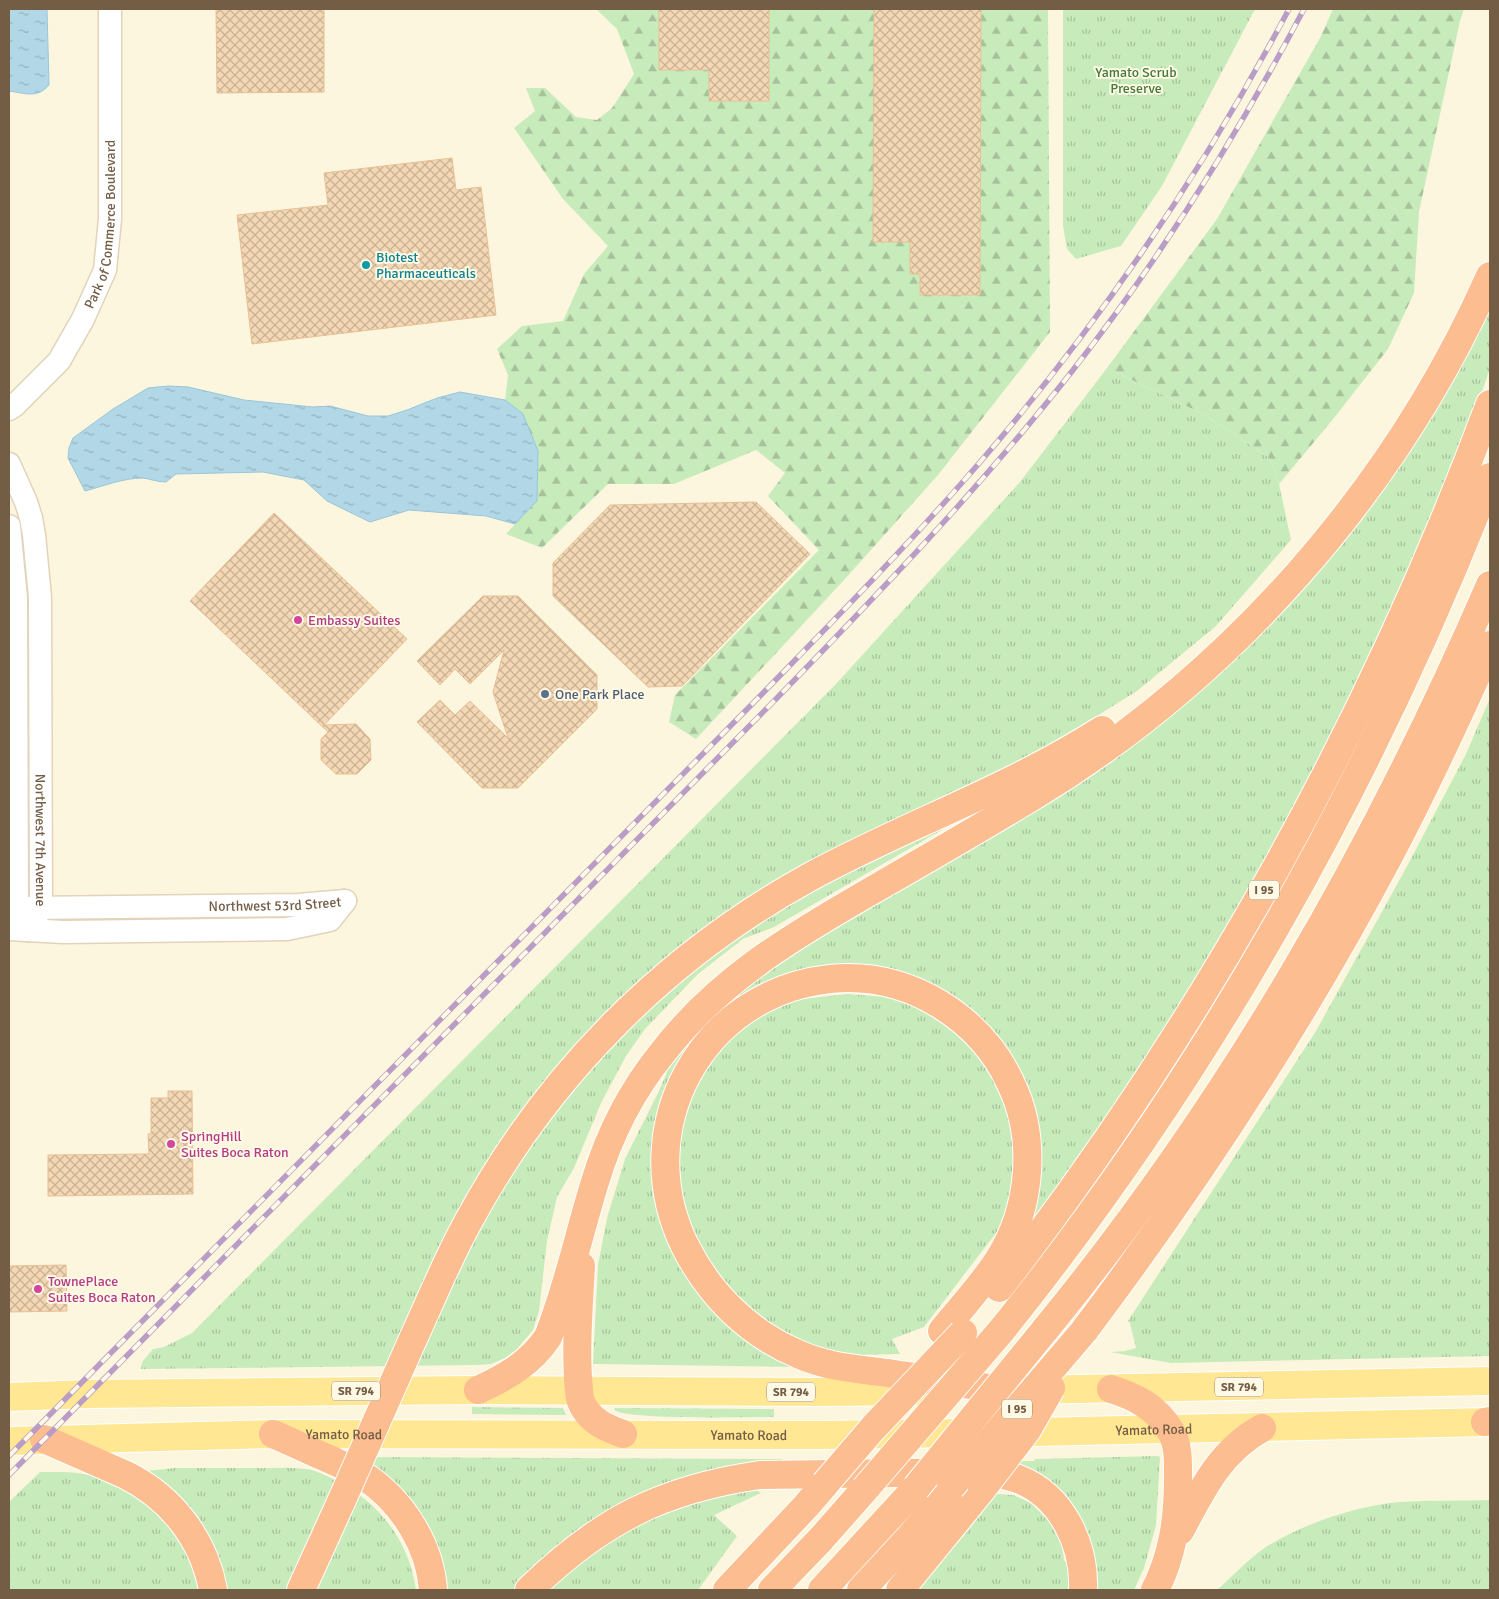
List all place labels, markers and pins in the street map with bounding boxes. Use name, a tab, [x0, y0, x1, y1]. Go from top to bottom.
place label: Biotest Pharmaceuticals	[376, 249, 476, 282]
marker: Biotest Pharmaceuticals	[360, 259, 372, 271]
place label: Embassy Suites	[308, 612, 400, 629]
marker: Embassy Suites	[292, 614, 304, 626]
place label: One Park Place	[555, 686, 645, 703]
marker: One Park Place	[539, 688, 551, 700]
place label: SpringHill Suites Boca Raton	[181, 1128, 289, 1161]
marker: SpringHill Suites Boca Raton	[165, 1138, 177, 1150]
place label: TownePlace Suites Boca Raton	[48, 1273, 156, 1306]
marker: TownePlace Suites Boca Raton	[32, 1283, 44, 1295]

